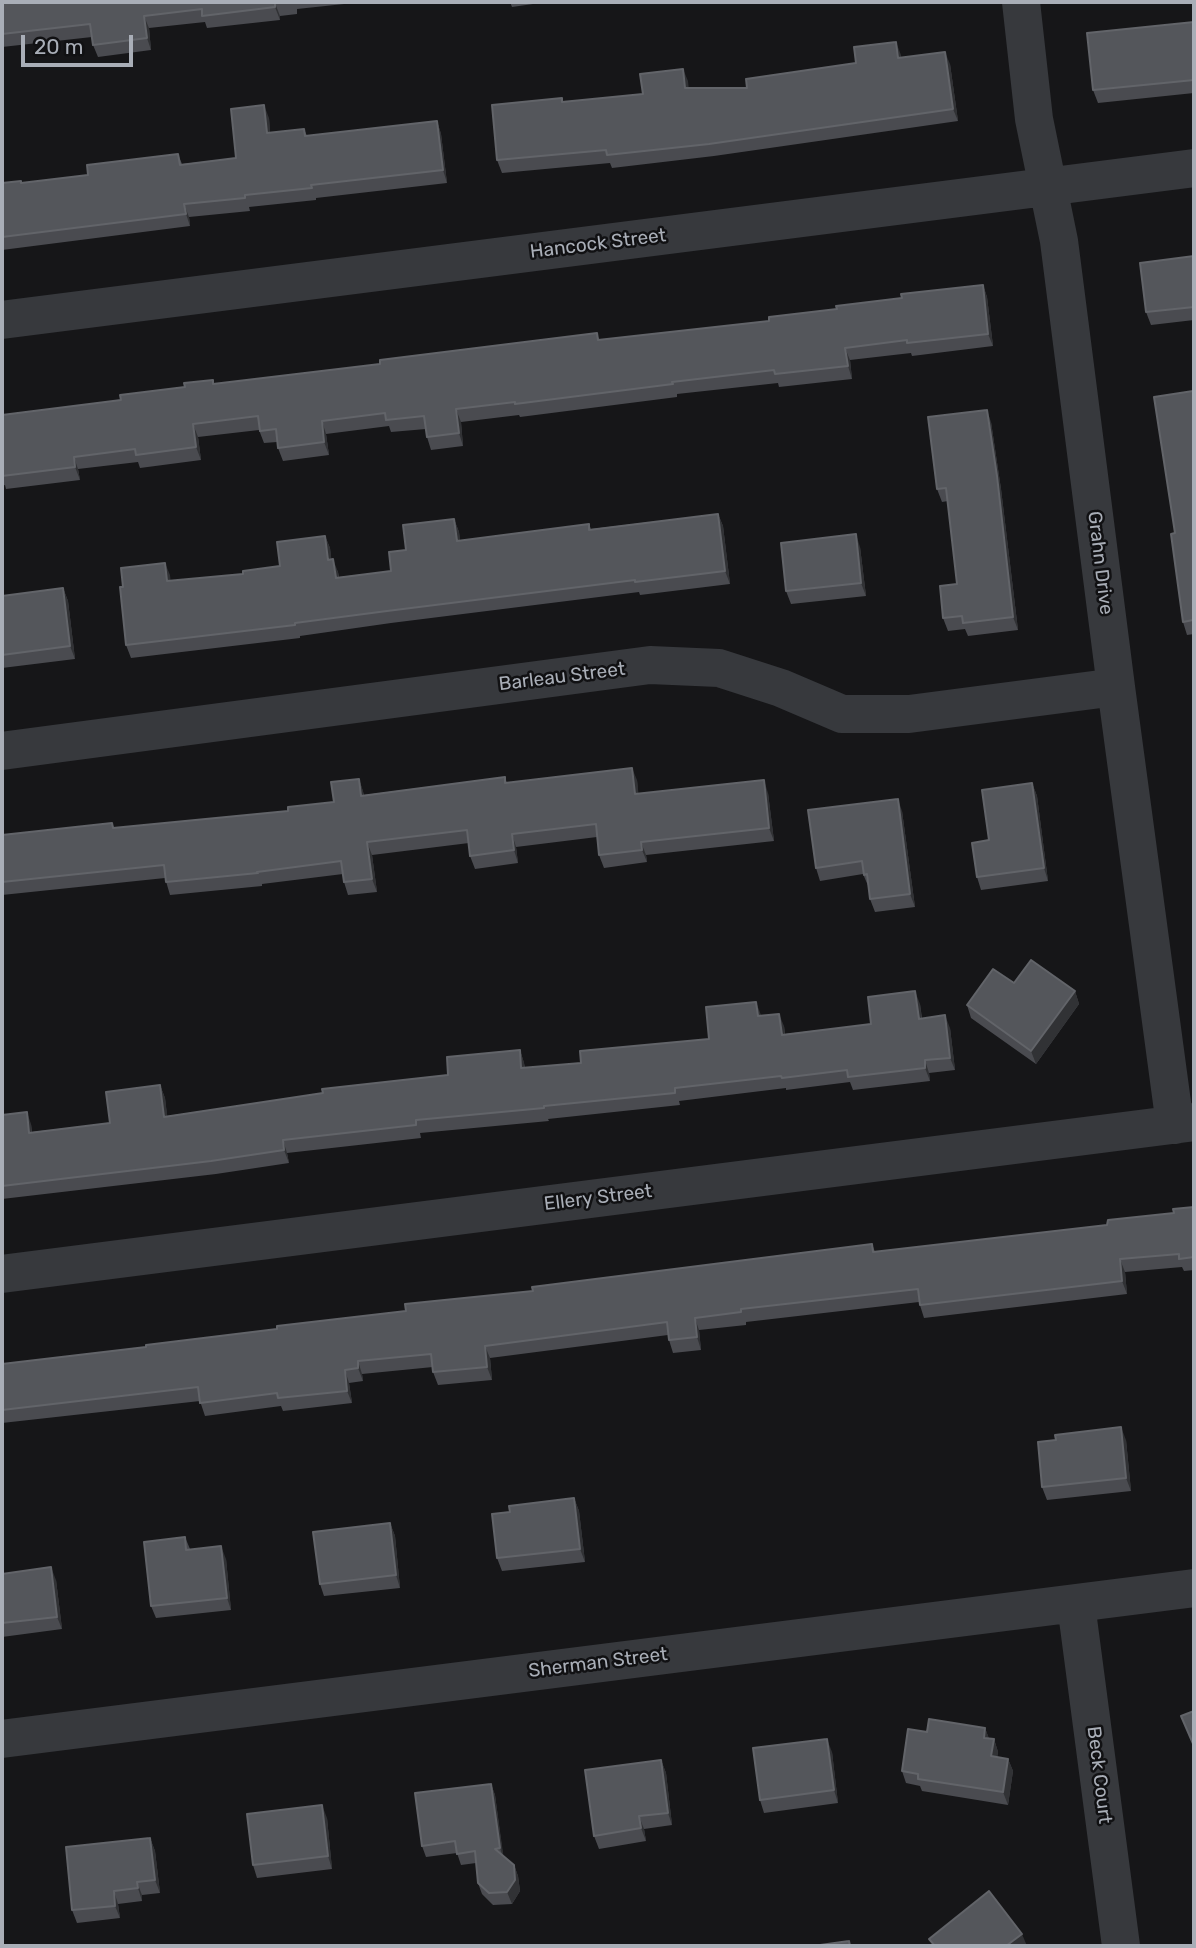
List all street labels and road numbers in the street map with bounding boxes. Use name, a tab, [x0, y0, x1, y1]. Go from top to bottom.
street label: Hancock Street	[529, 224, 667, 264]
street label: Grahn Drive	[1082, 510, 1118, 616]
street label: Barleau Street	[498, 658, 626, 696]
street label: Ellery Street	[543, 1180, 653, 1216]
street label: Sherman Street	[527, 1643, 669, 1683]
street label: Beck Court	[1082, 1725, 1116, 1825]

